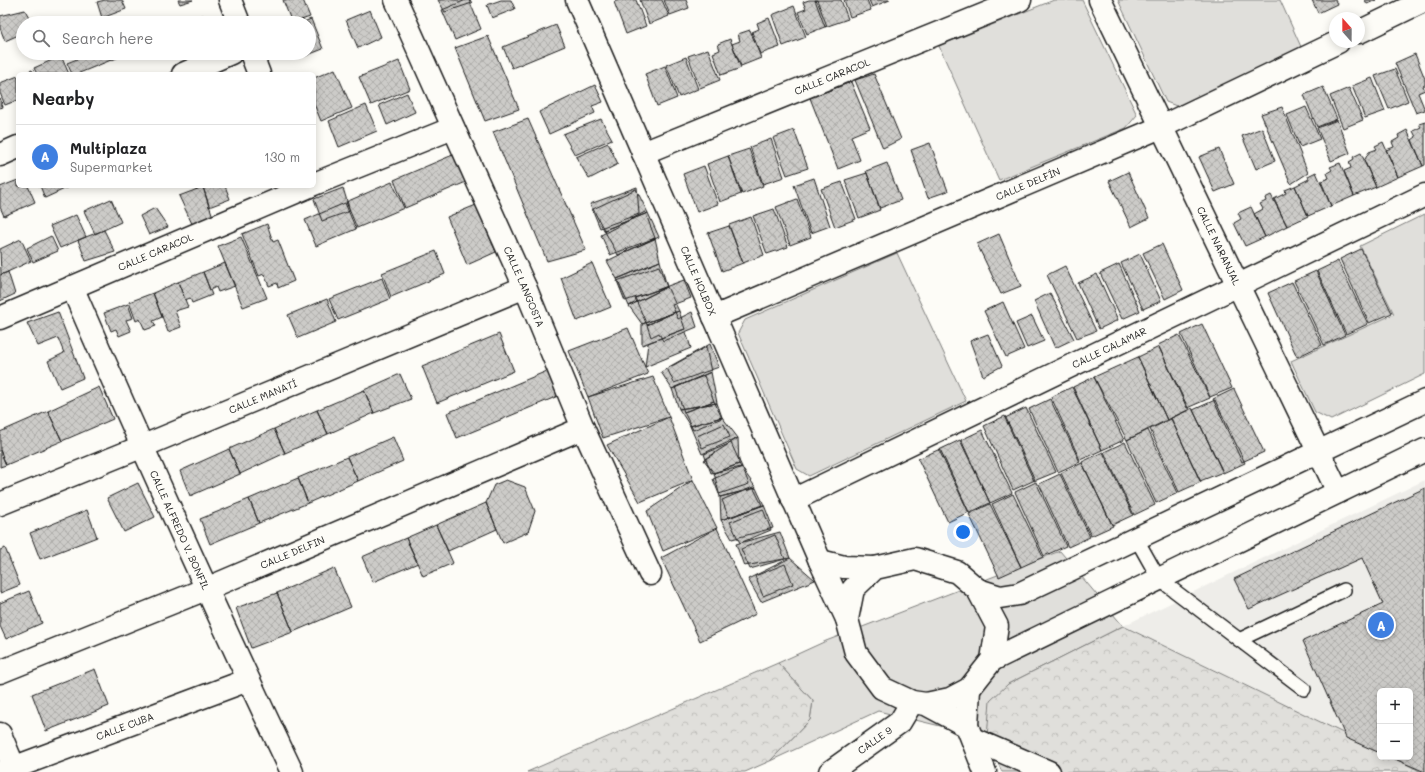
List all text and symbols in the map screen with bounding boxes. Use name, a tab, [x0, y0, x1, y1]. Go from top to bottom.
north arrow	[1329, 12, 1365, 48]
search box	[16, 16, 316, 60]
icon: search	[30, 27, 52, 49]
text: Search here	[62, 28, 153, 48]
street label: CALLE CARACOL	[792, 54, 873, 98]
text: Nearby	[32, 87, 94, 109]
text: Multiplaza	[70, 138, 147, 158]
text: A	[40, 148, 50, 165]
text: 130 m	[264, 148, 300, 165]
text: Supermarket	[70, 158, 153, 175]
street label: CALLE DELFÍN	[993, 164, 1062, 204]
street label: CALLE NARANJAL	[1194, 204, 1244, 288]
street label: CALLE CARACOL	[116, 229, 196, 274]
street label: CALLE LANGOSTA	[501, 244, 548, 329]
street label: CALLE HOLBOX	[677, 244, 720, 318]
street label: CALLE CALAMAR	[1070, 324, 1149, 371]
street label: CALLE MANATÍ	[227, 376, 300, 417]
street label: CALLE ALFREDO V. BONFIL	[147, 468, 213, 593]
your location	[953, 522, 973, 542]
street label: CALLE DELFIN	[258, 532, 327, 572]
pin: A	[1368, 610, 1394, 640]
map controls	[1377, 688, 1413, 760]
button: +	[1377, 688, 1413, 724]
street label: CALLE CUBA	[94, 709, 156, 743]
street label: CALLE 9	[855, 723, 895, 757]
button: −	[1377, 724, 1413, 760]

